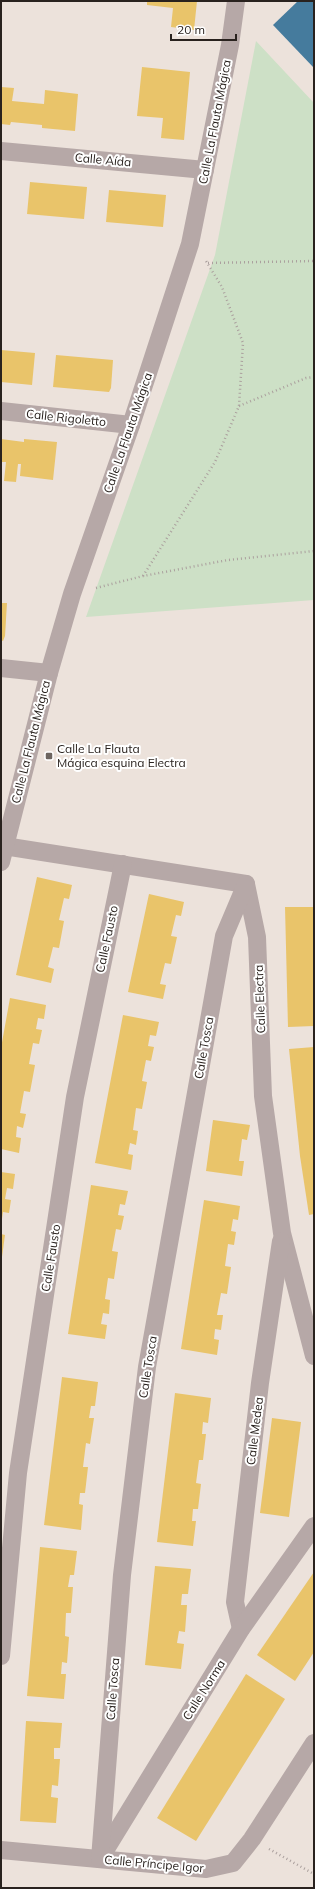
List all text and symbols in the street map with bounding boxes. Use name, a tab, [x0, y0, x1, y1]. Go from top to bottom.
scale bar	[171, 16, 236, 42]
text: 20 m	[177, 22, 205, 37]
street label: Calle La Flauta Mágica	[195, 58, 234, 185]
street label: Calle Aída	[74, 150, 132, 169]
street label: Calle La Flauta Mágica	[100, 371, 155, 495]
street label: Calle Rigoletto	[25, 406, 107, 429]
street label: Calle La Flauta Mágica	[8, 679, 53, 805]
place label: Calle La Flauta Mágica esquina Electra	[57, 741, 186, 770]
marker: Calle La Flauta Mágica esquina Electra	[44, 751, 54, 761]
street label: Calle Fausto	[92, 904, 121, 974]
street label: Calle Electra	[251, 964, 268, 1034]
street label: Calle Tosca	[191, 1016, 216, 1080]
street label: Calle Fausto	[38, 1223, 63, 1293]
street label: Calle Tosca	[135, 1335, 160, 1399]
street label: Calle Medea	[243, 1396, 266, 1466]
street label: Calle Tosca	[103, 1657, 122, 1721]
street label: Calle Norma	[179, 1657, 228, 1723]
street label: Calle Príncipe Igor	[104, 1852, 205, 1875]

